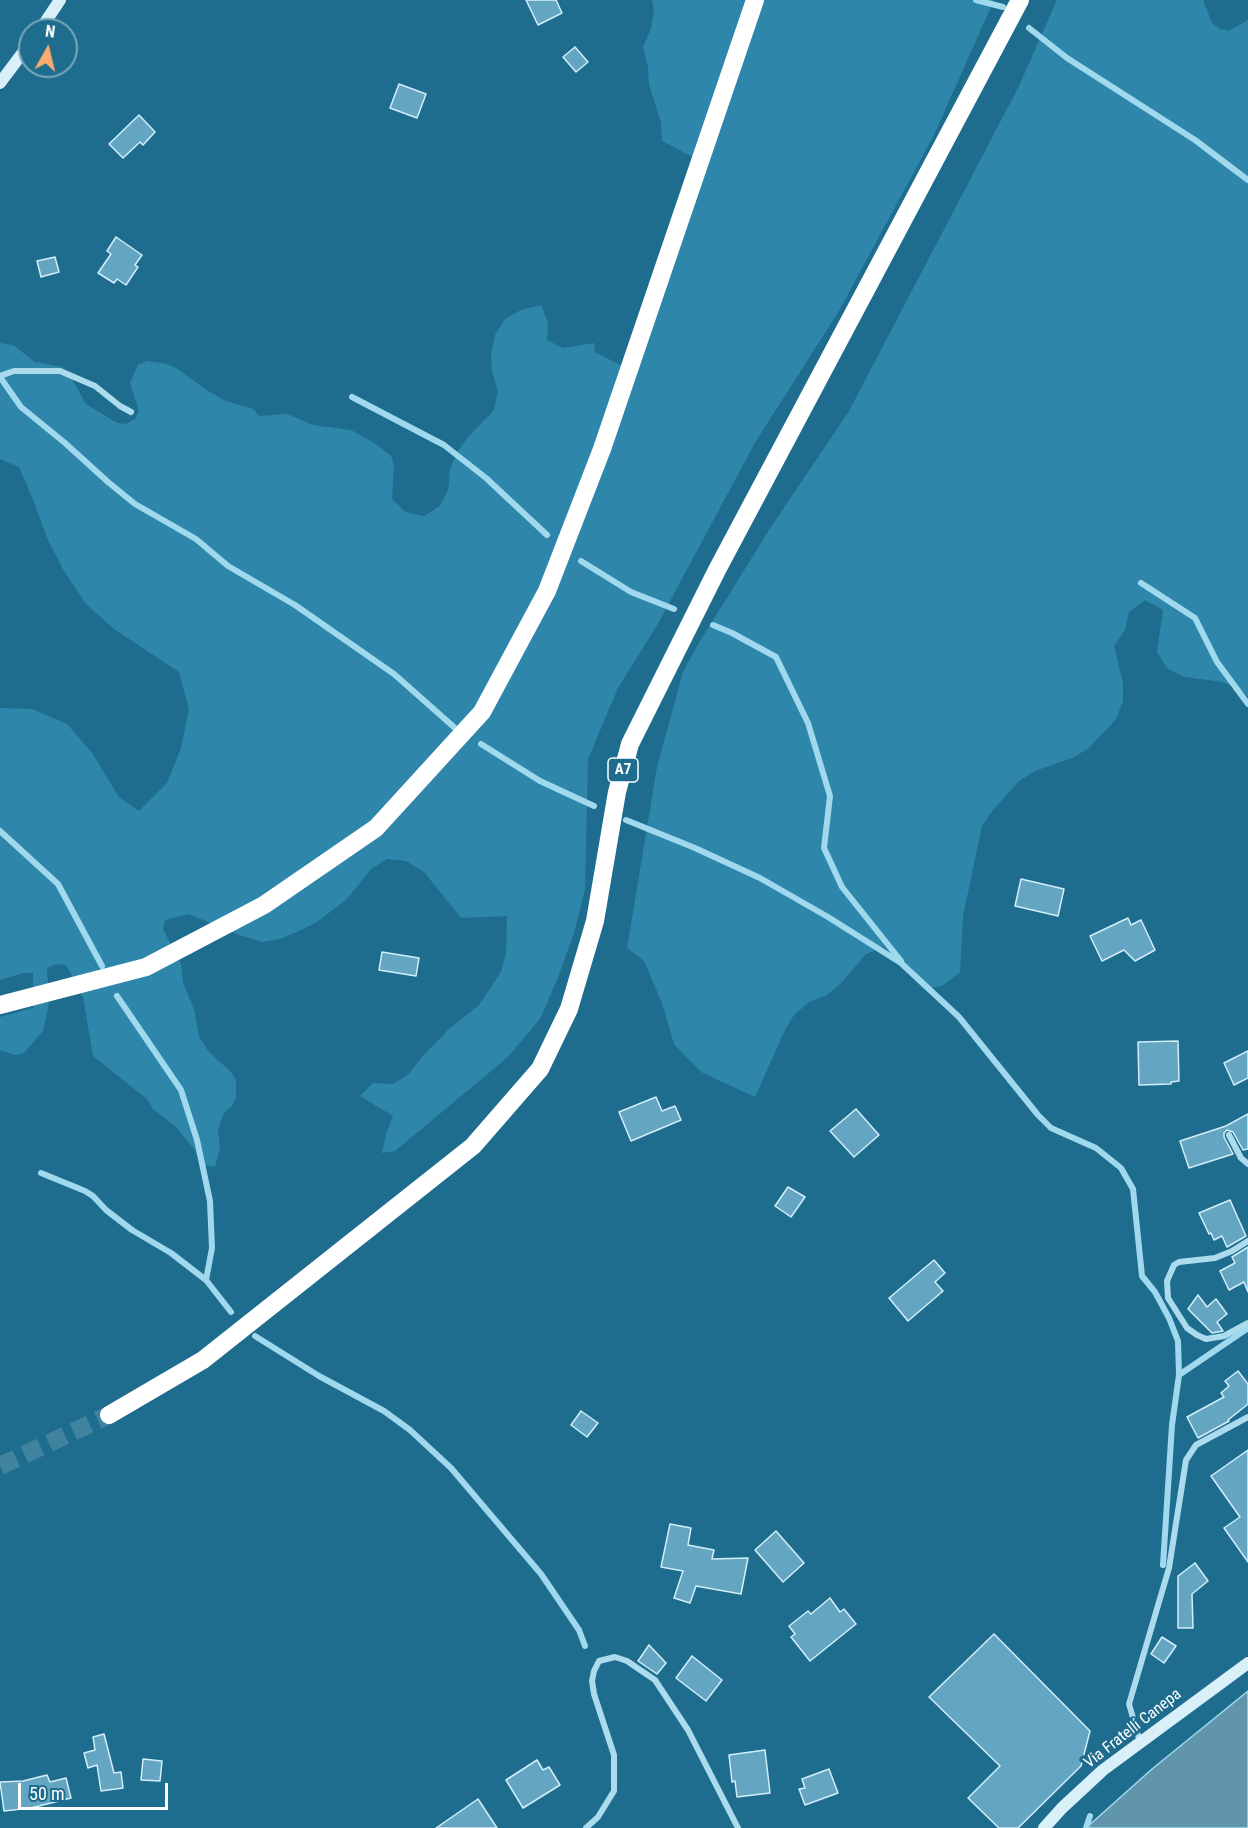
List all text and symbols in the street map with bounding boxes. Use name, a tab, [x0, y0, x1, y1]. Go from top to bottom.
north arrow	[18, 18, 78, 78]
text: N	[44, 22, 56, 42]
road number: A7	[608, 758, 638, 782]
street label: Via Fratelli Canepa	[1081, 1685, 1185, 1773]
scale bar	[21, 1771, 171, 1809]
text: 50 m	[29, 1783, 64, 1804]

